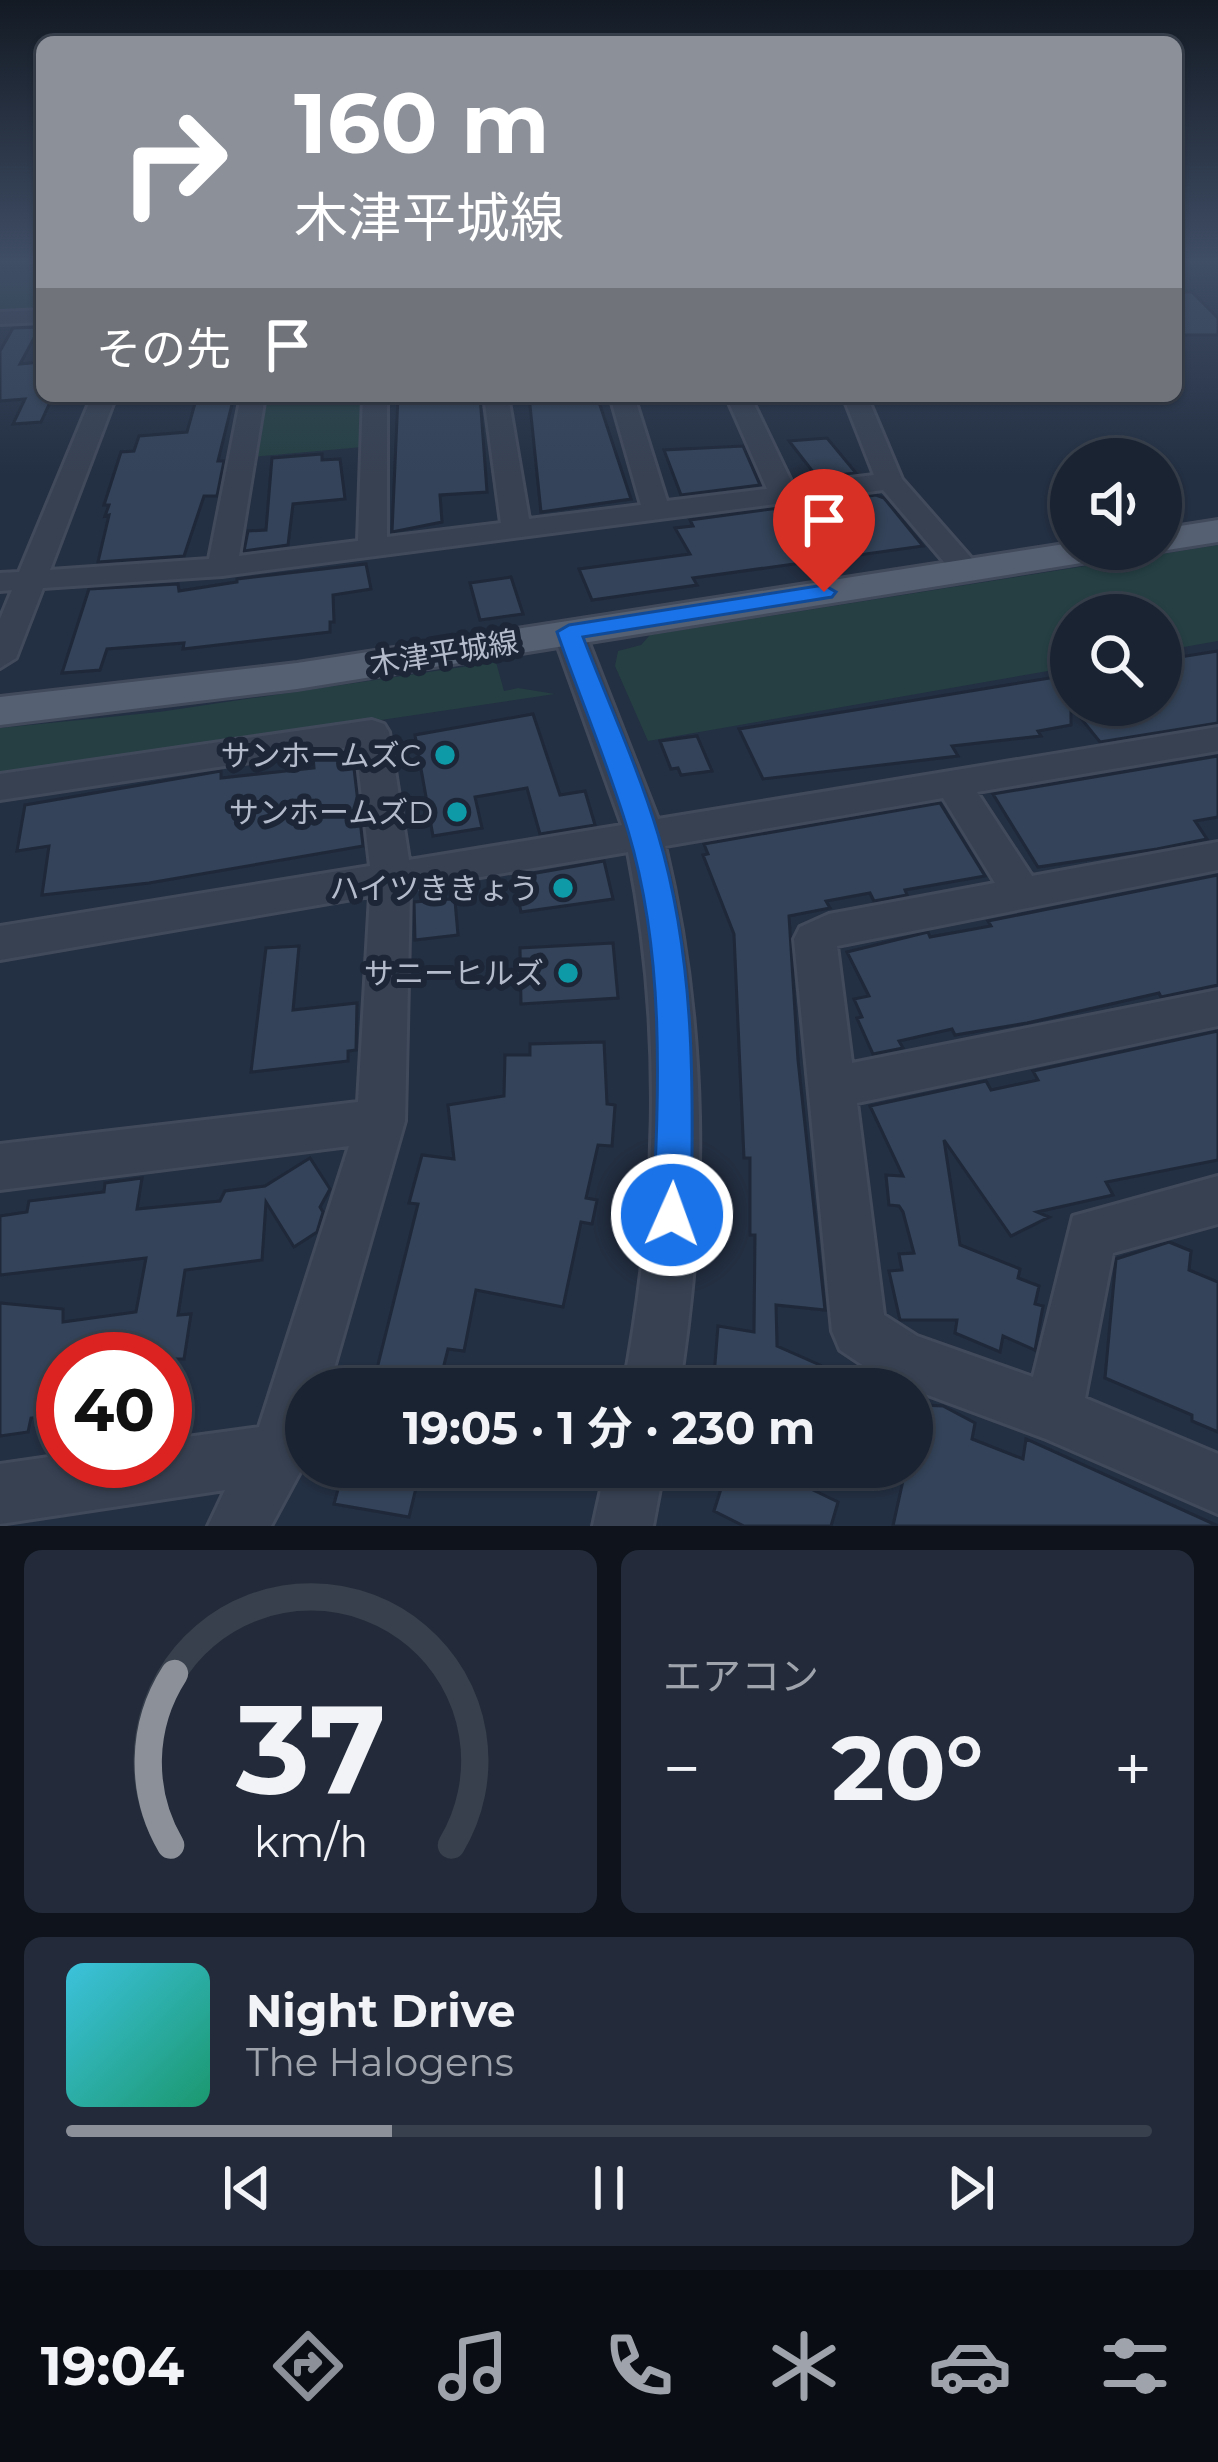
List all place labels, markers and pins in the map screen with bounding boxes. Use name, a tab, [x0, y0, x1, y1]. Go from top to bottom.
pin	[773, 469, 875, 592]
place label: サンホームズC	[221, 737, 421, 774]
marker: サンホームズC	[432, 742, 458, 768]
place label: サンホームズD	[229, 794, 433, 831]
marker: サンホームズD	[444, 799, 470, 825]
place label: ハイツききょう	[330, 870, 539, 907]
marker: ハイツききょう	[550, 875, 576, 901]
place label: サニーヒルズ	[364, 955, 544, 992]
marker: サニーヒルズ	[555, 960, 581, 986]

